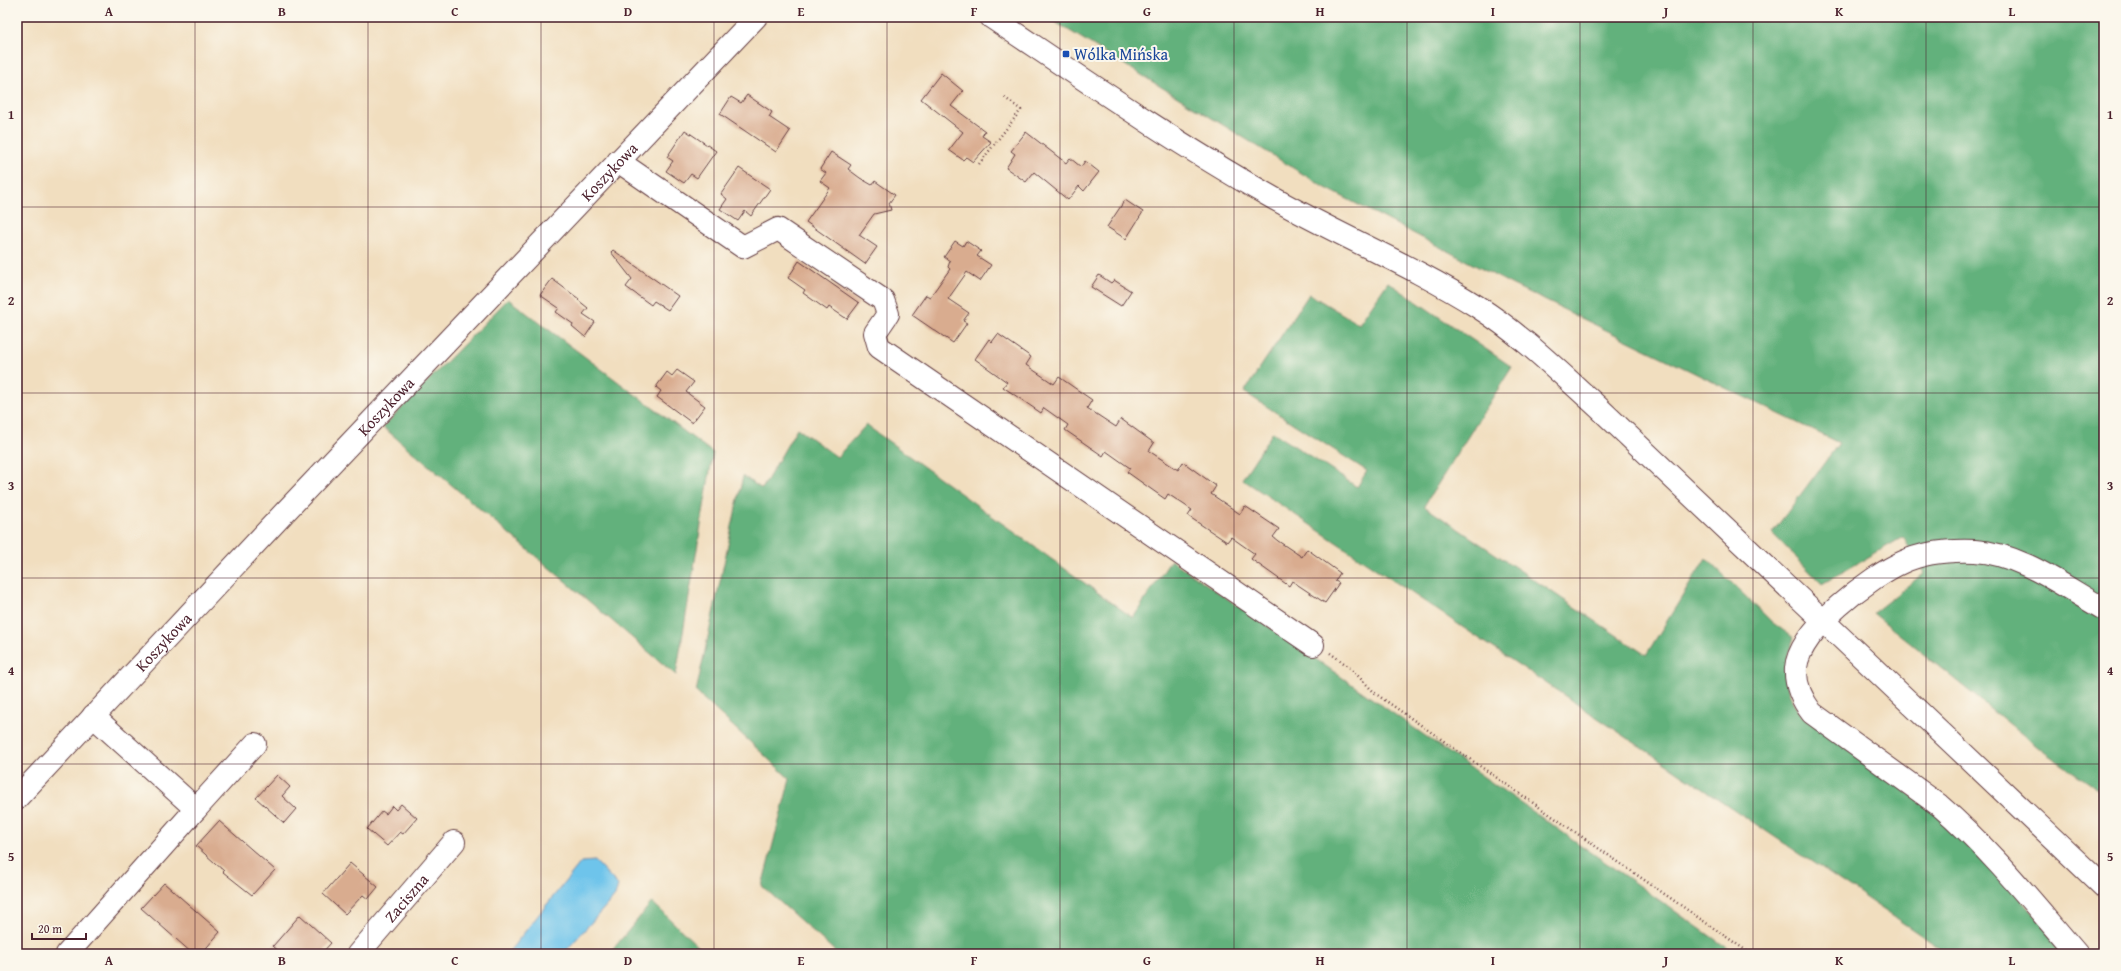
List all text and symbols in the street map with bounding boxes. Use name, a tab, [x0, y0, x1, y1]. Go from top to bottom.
text: A	[105, 2, 114, 21]
text: B	[278, 2, 286, 21]
text: C	[451, 2, 459, 21]
text: D	[624, 2, 632, 21]
text: E	[798, 2, 805, 21]
text: F	[971, 2, 978, 21]
text: G	[1143, 2, 1151, 21]
text: H	[1315, 2, 1325, 21]
text: I	[1491, 2, 1495, 21]
text: J	[1662, 2, 1669, 21]
text: K	[1835, 2, 1844, 21]
text: L	[2009, 2, 2016, 21]
place label: Wólka Mińska	[1074, 42, 1169, 66]
marker: Wólka Mińska	[1061, 49, 1071, 59]
text: 1	[8, 105, 14, 124]
text: 1	[2107, 105, 2113, 124]
street label: Koszykowa	[575, 136, 643, 206]
text: 2	[8, 291, 15, 310]
text: 2	[2107, 291, 2114, 310]
street label: Koszykowa	[352, 371, 420, 441]
text: 3	[8, 476, 14, 495]
text: 3	[2107, 476, 2113, 495]
street label: Koszykowa	[129, 607, 197, 677]
text: 4	[8, 661, 15, 680]
text: 4	[2107, 661, 2114, 680]
text: 5	[8, 847, 15, 866]
text: 5	[2107, 847, 2114, 866]
street label: Zaciszna	[378, 868, 434, 927]
scale bar	[32, 915, 86, 941]
text: 20 m	[38, 920, 62, 937]
text: A	[105, 951, 114, 970]
text: B	[278, 951, 286, 970]
text: C	[451, 951, 459, 970]
text: D	[624, 951, 632, 970]
text: E	[798, 951, 805, 970]
text: F	[971, 951, 978, 970]
text: G	[1143, 951, 1151, 970]
text: H	[1315, 951, 1325, 970]
text: I	[1491, 951, 1495, 970]
text: J	[1662, 951, 1669, 970]
text: K	[1835, 951, 1844, 970]
text: L	[2009, 951, 2016, 970]

